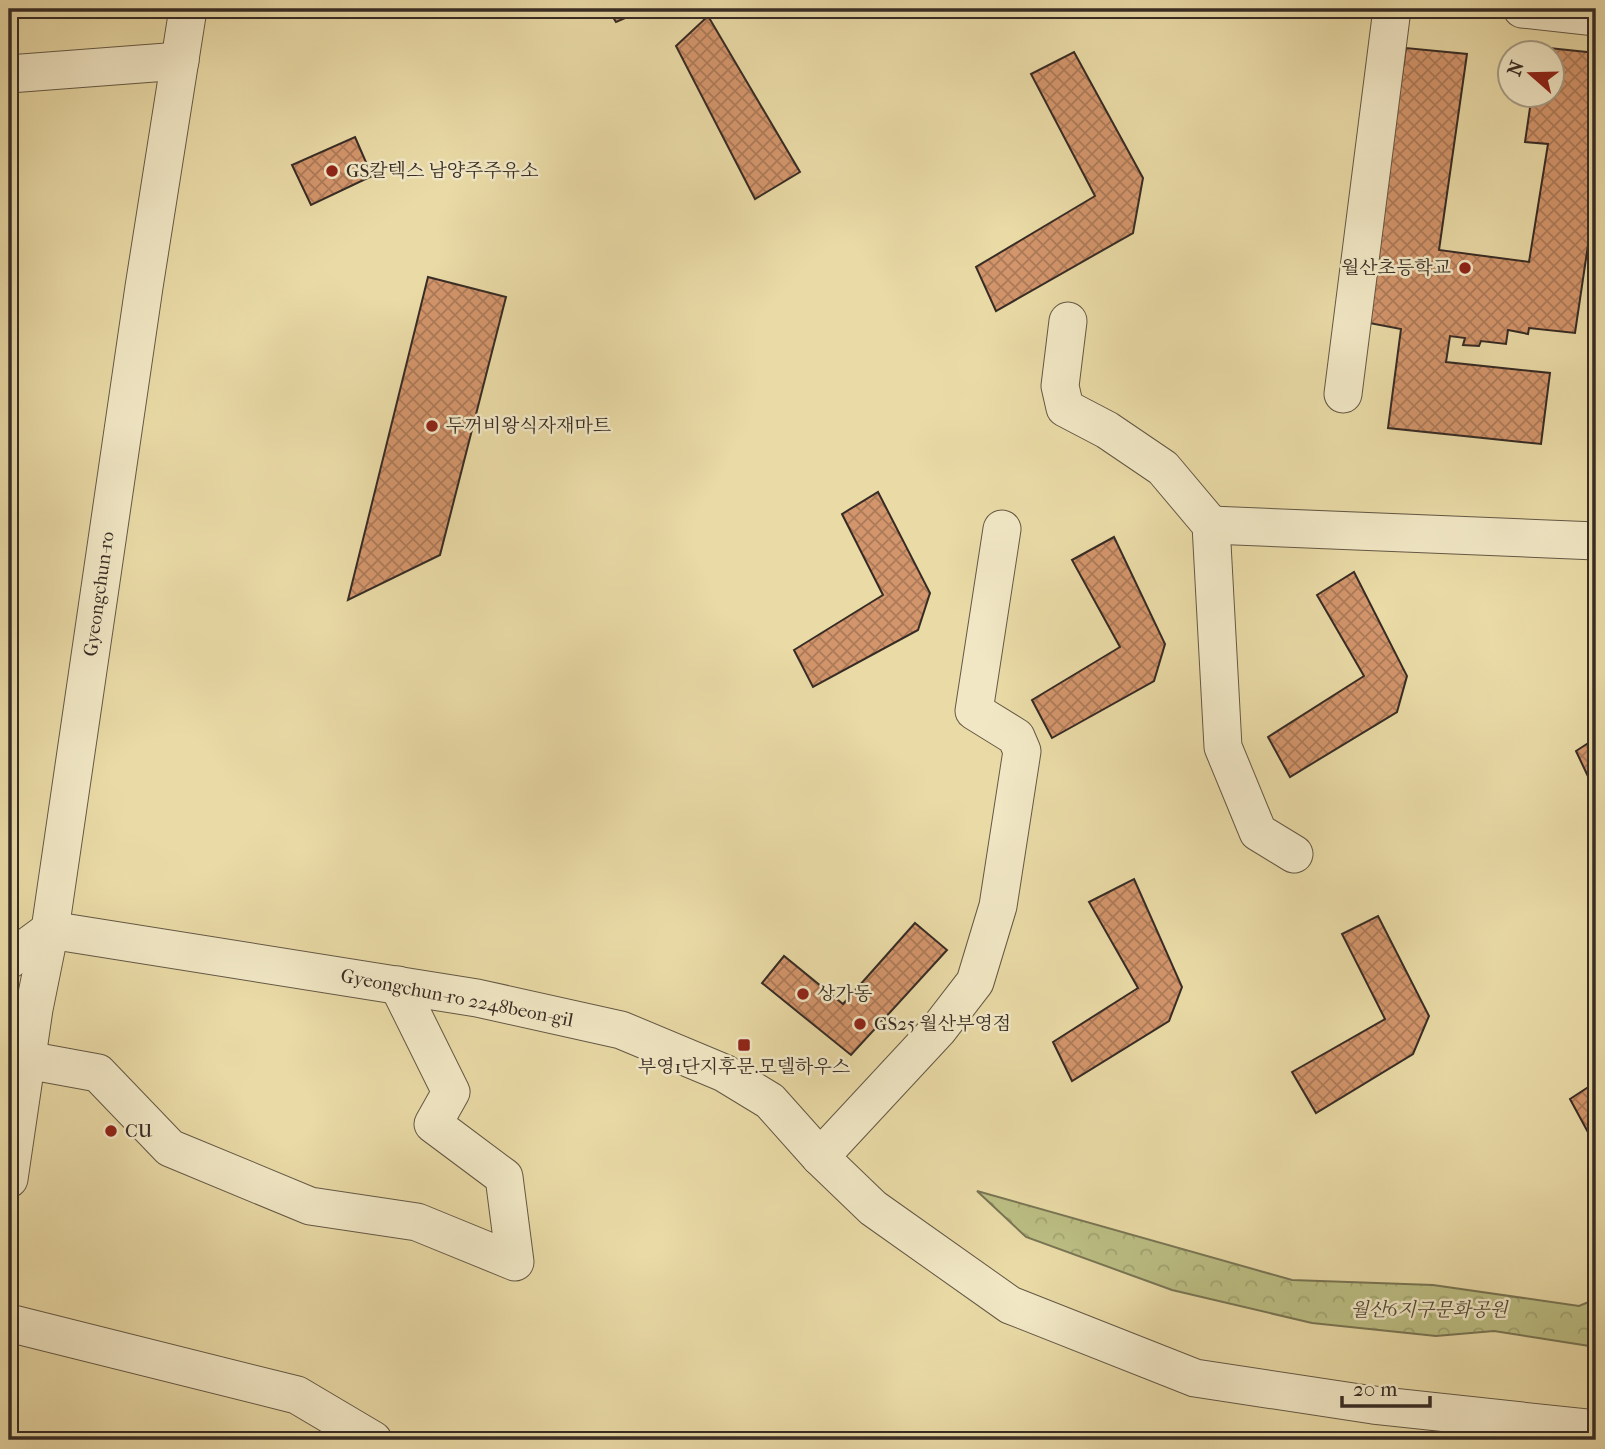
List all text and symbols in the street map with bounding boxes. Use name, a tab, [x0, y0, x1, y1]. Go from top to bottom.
north arrow	[1496, 38, 1566, 108]
text: N	[1503, 57, 1529, 79]
place label: GS칼텍스 남양주주유소	[346, 160, 539, 182]
marker: GS칼텍스 남양주주유소	[324, 163, 340, 179]
place label: 월산초등학교	[1341, 257, 1451, 279]
marker: 월산초등학교	[1457, 260, 1473, 276]
place label: 두꺼비왕식자재마트	[446, 415, 611, 437]
marker: 두꺼비왕식자재마트	[424, 418, 440, 434]
street label: Gyeongchun-ro	[79, 530, 119, 658]
street label: Gyeongchun-ro 2248beon-gil	[339, 965, 575, 1031]
place label: 상가동	[817, 983, 873, 1005]
marker: 상가동	[795, 986, 811, 1002]
place label: GS25 월산부영점	[874, 1013, 1011, 1035]
marker: GS25 월산부영점	[852, 1016, 868, 1032]
marker: 부영1단지후문.모델하우스	[736, 1037, 752, 1053]
place label: 부영1단지후문.모델하우스	[638, 1056, 850, 1078]
place label: CU	[125, 1120, 153, 1142]
marker: CU	[103, 1123, 119, 1139]
park label: 월산6지구문화공원	[1350, 1299, 1509, 1321]
scale bar	[1342, 1365, 1430, 1409]
text: 20 m	[1353, 1377, 1398, 1401]

